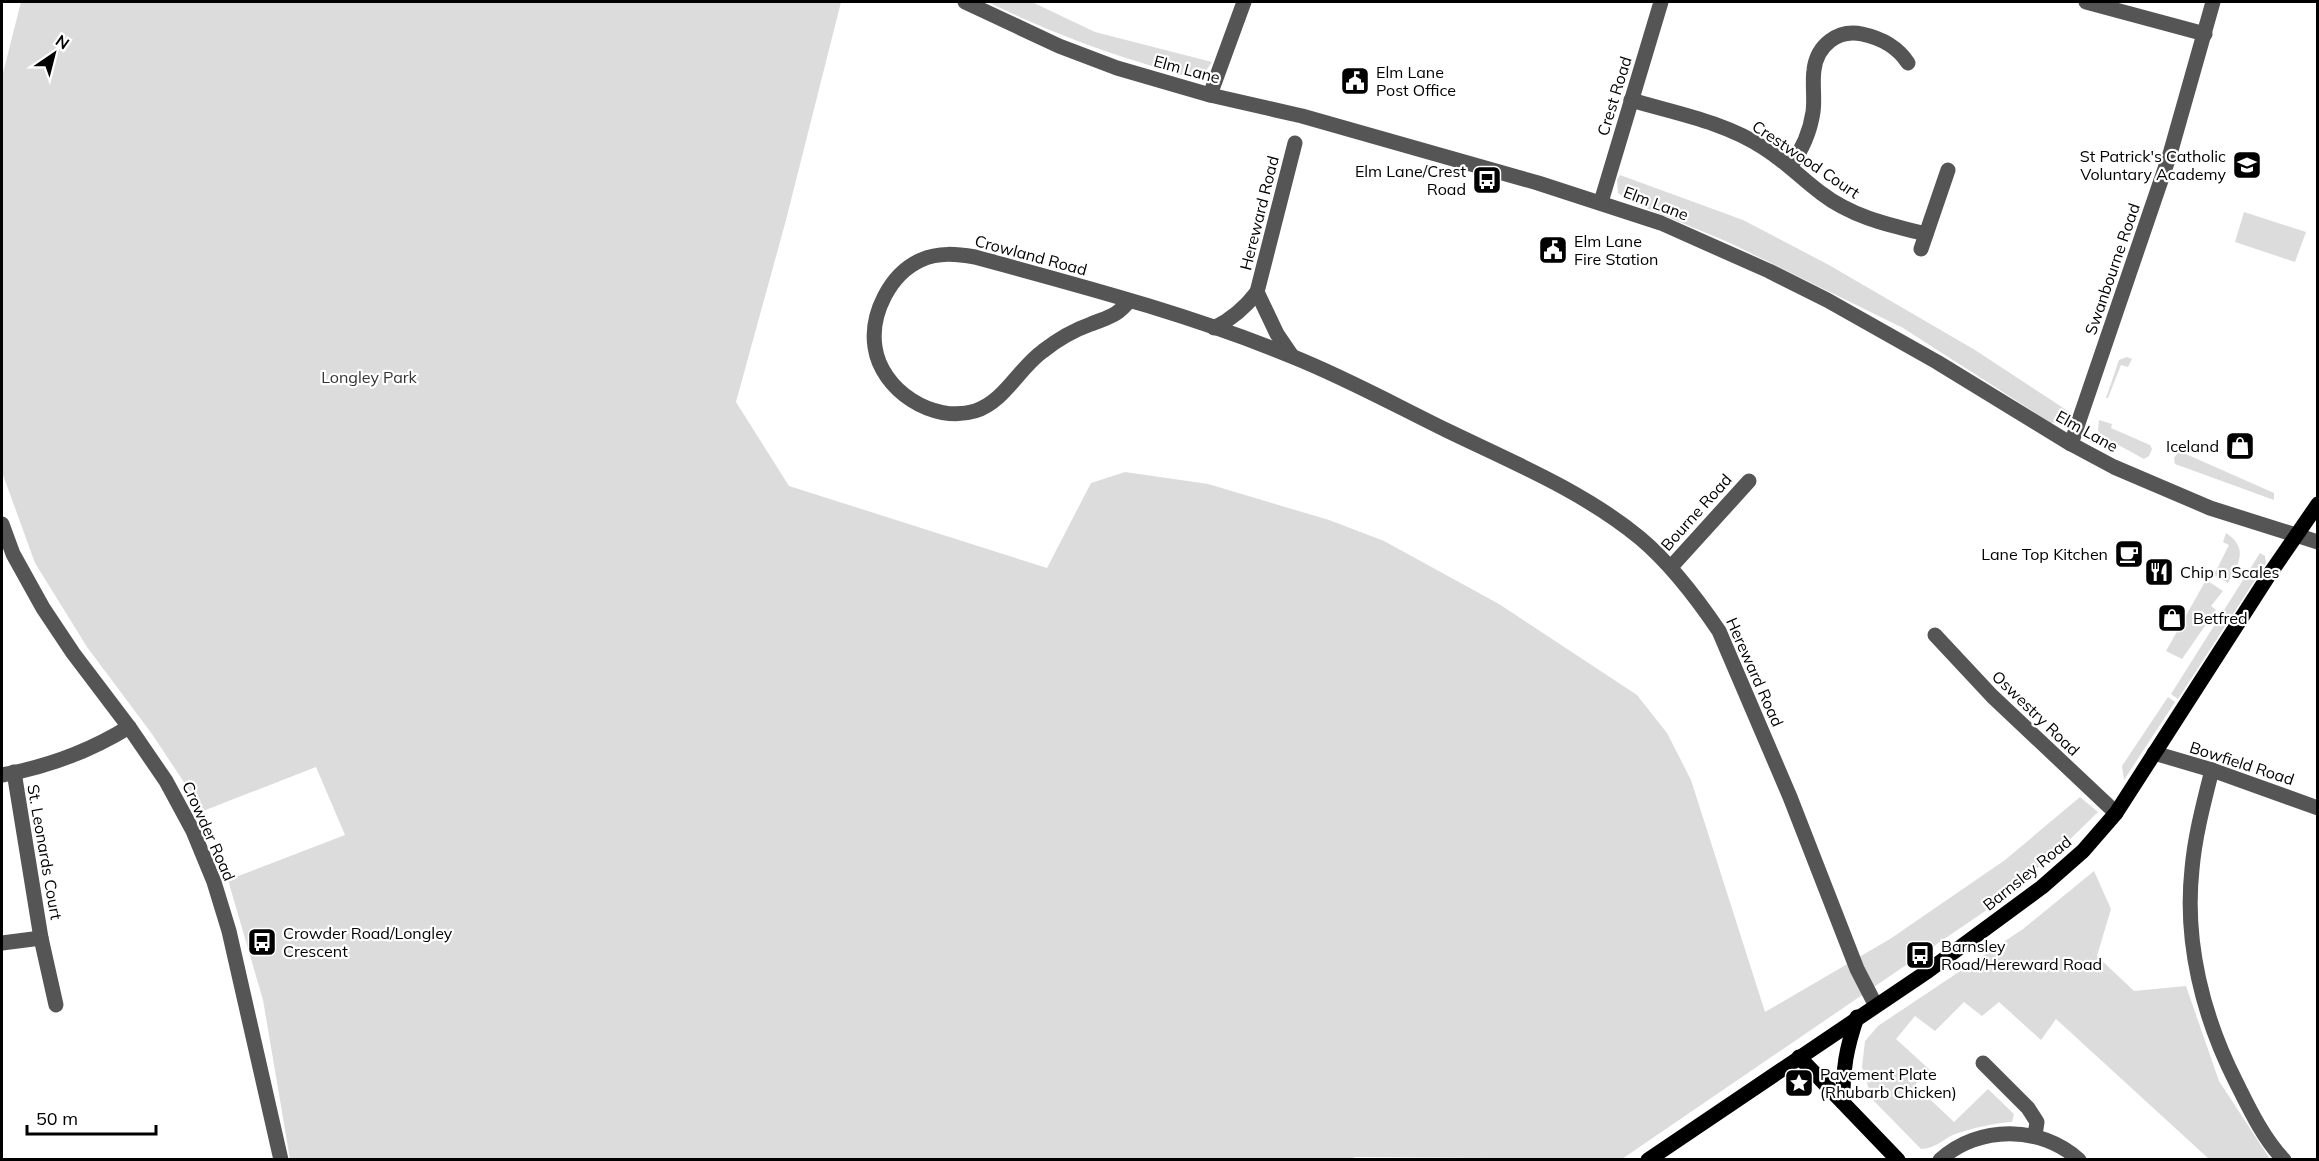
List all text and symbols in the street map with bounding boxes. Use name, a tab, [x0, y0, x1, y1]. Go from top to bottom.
north arrow	[24, 24, 84, 84]
text: N	[52, 30, 73, 53]
street label: Elm Lane	[1152, 51, 1222, 87]
street label: Crest Road	[1592, 54, 1636, 138]
place label: Elm Lane Post Office	[1376, 62, 1456, 100]
public building icon: Elm Lane Post Office	[1339, 65, 1371, 97]
street label: Crestwood Court	[1748, 116, 1864, 203]
place label: St Patrick's Catholic Voluntary Academy	[2080, 146, 2227, 184]
school or university icon: St Patrick's Catholic Voluntary Academy	[2231, 149, 2263, 181]
street label: Hereward Road	[1235, 154, 1283, 272]
place label: Elm Lane/Crest Road	[1355, 161, 1466, 199]
bus stop icon: Elm Lane/Crest Road	[1471, 164, 1503, 196]
street label: Elm Lane	[1621, 182, 1691, 224]
street label: Swanbourne Road	[2080, 201, 2144, 337]
street label: Crowland Road	[973, 230, 1089, 280]
place label: Elm Lane Fire Station	[1574, 231, 1658, 269]
public building icon: Elm Lane Fire Station	[1537, 234, 1569, 266]
park label: Longley Park	[321, 367, 418, 387]
street label: Elm Lane	[2052, 406, 2122, 456]
shop icon: Iceland	[2224, 430, 2256, 462]
place label: Iceland	[2166, 436, 2219, 456]
street label: Bourne Road	[1656, 469, 1736, 555]
cafe icon: Lane Top Kitchen	[2113, 538, 2145, 570]
place label: Lane Top Kitchen	[1981, 544, 2108, 564]
restaurant icon: Chip n Scales	[2143, 556, 2175, 588]
place label: Chip n Scales	[2180, 562, 2279, 582]
shop icon: Betfred	[2156, 602, 2188, 634]
place label: Betfred	[2193, 608, 2248, 628]
street label: Hereward Road	[1722, 614, 1788, 730]
street label: Oswestry Road	[1988, 666, 2084, 760]
street label: Bowfield Road	[2187, 737, 2297, 789]
street label: Crowder Road	[178, 778, 240, 884]
street label: St. Leonards Court	[23, 783, 67, 922]
street label: Barnsley Road	[1979, 831, 2075, 915]
place label: Crowder Road/Longley Crescent	[283, 923, 453, 961]
bus stop icon: Crowder Road/Longley Crescent	[246, 926, 278, 958]
place label: Barnsley Road/Hereward Road	[1941, 936, 2102, 974]
bus stop icon: Barnsley Road/Hereward Road	[1904, 939, 1936, 971]
place label: Pavement Plate (Rhubarb Chicken)	[1820, 1064, 1957, 1102]
place icon: Pavement Plate (Rhubarb Chicken)	[1783, 1067, 1815, 1099]
scale bar	[27, 1098, 156, 1136]
text: 50 m	[36, 1107, 78, 1130]

